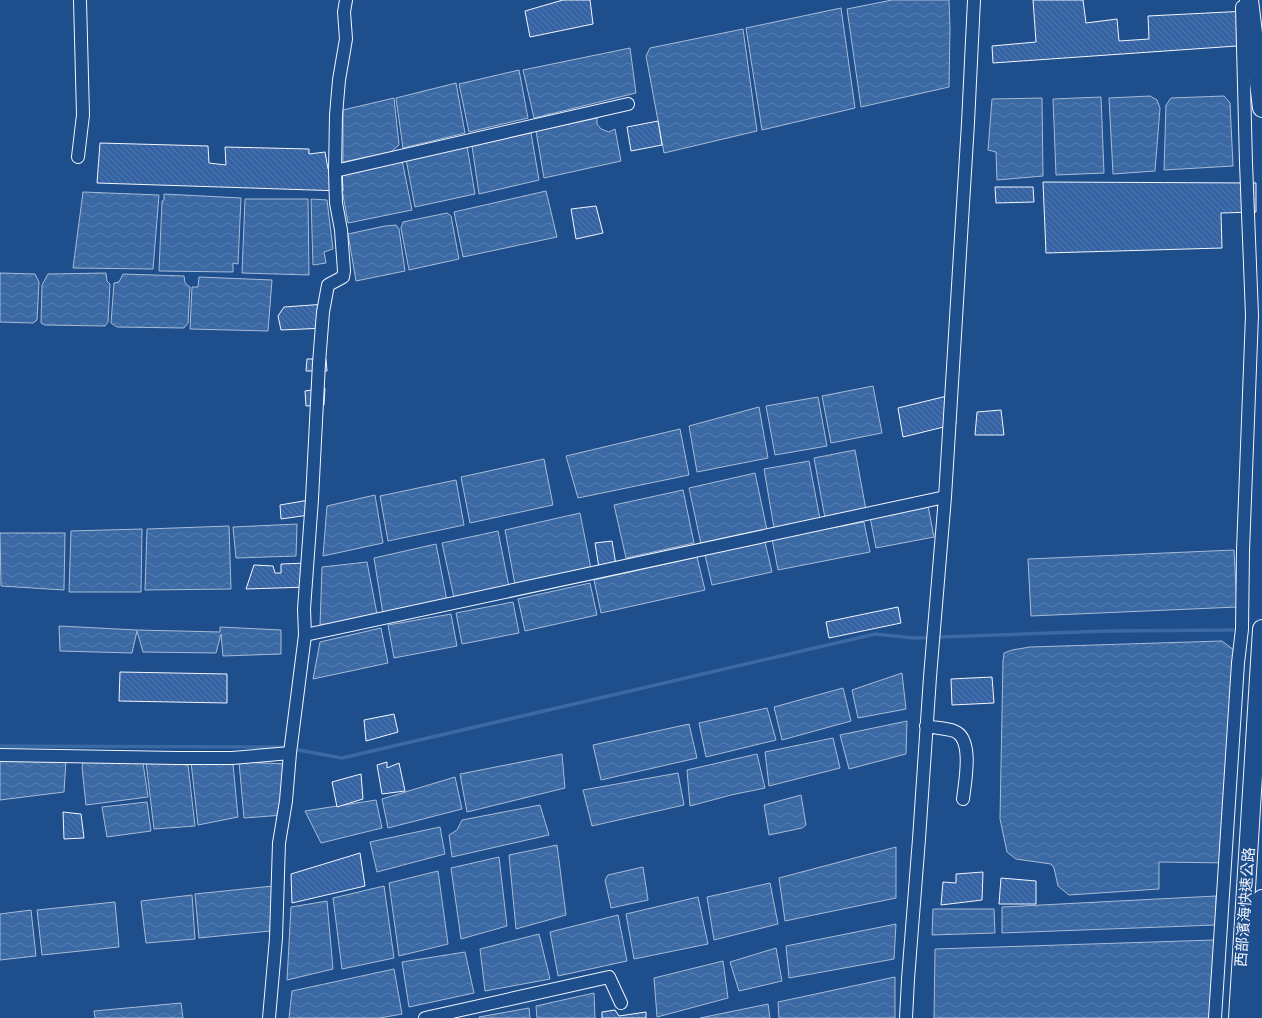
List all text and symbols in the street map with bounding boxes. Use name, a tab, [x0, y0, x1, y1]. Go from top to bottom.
street label: 西部濱海快速公路	[1232, 847, 1258, 967]

